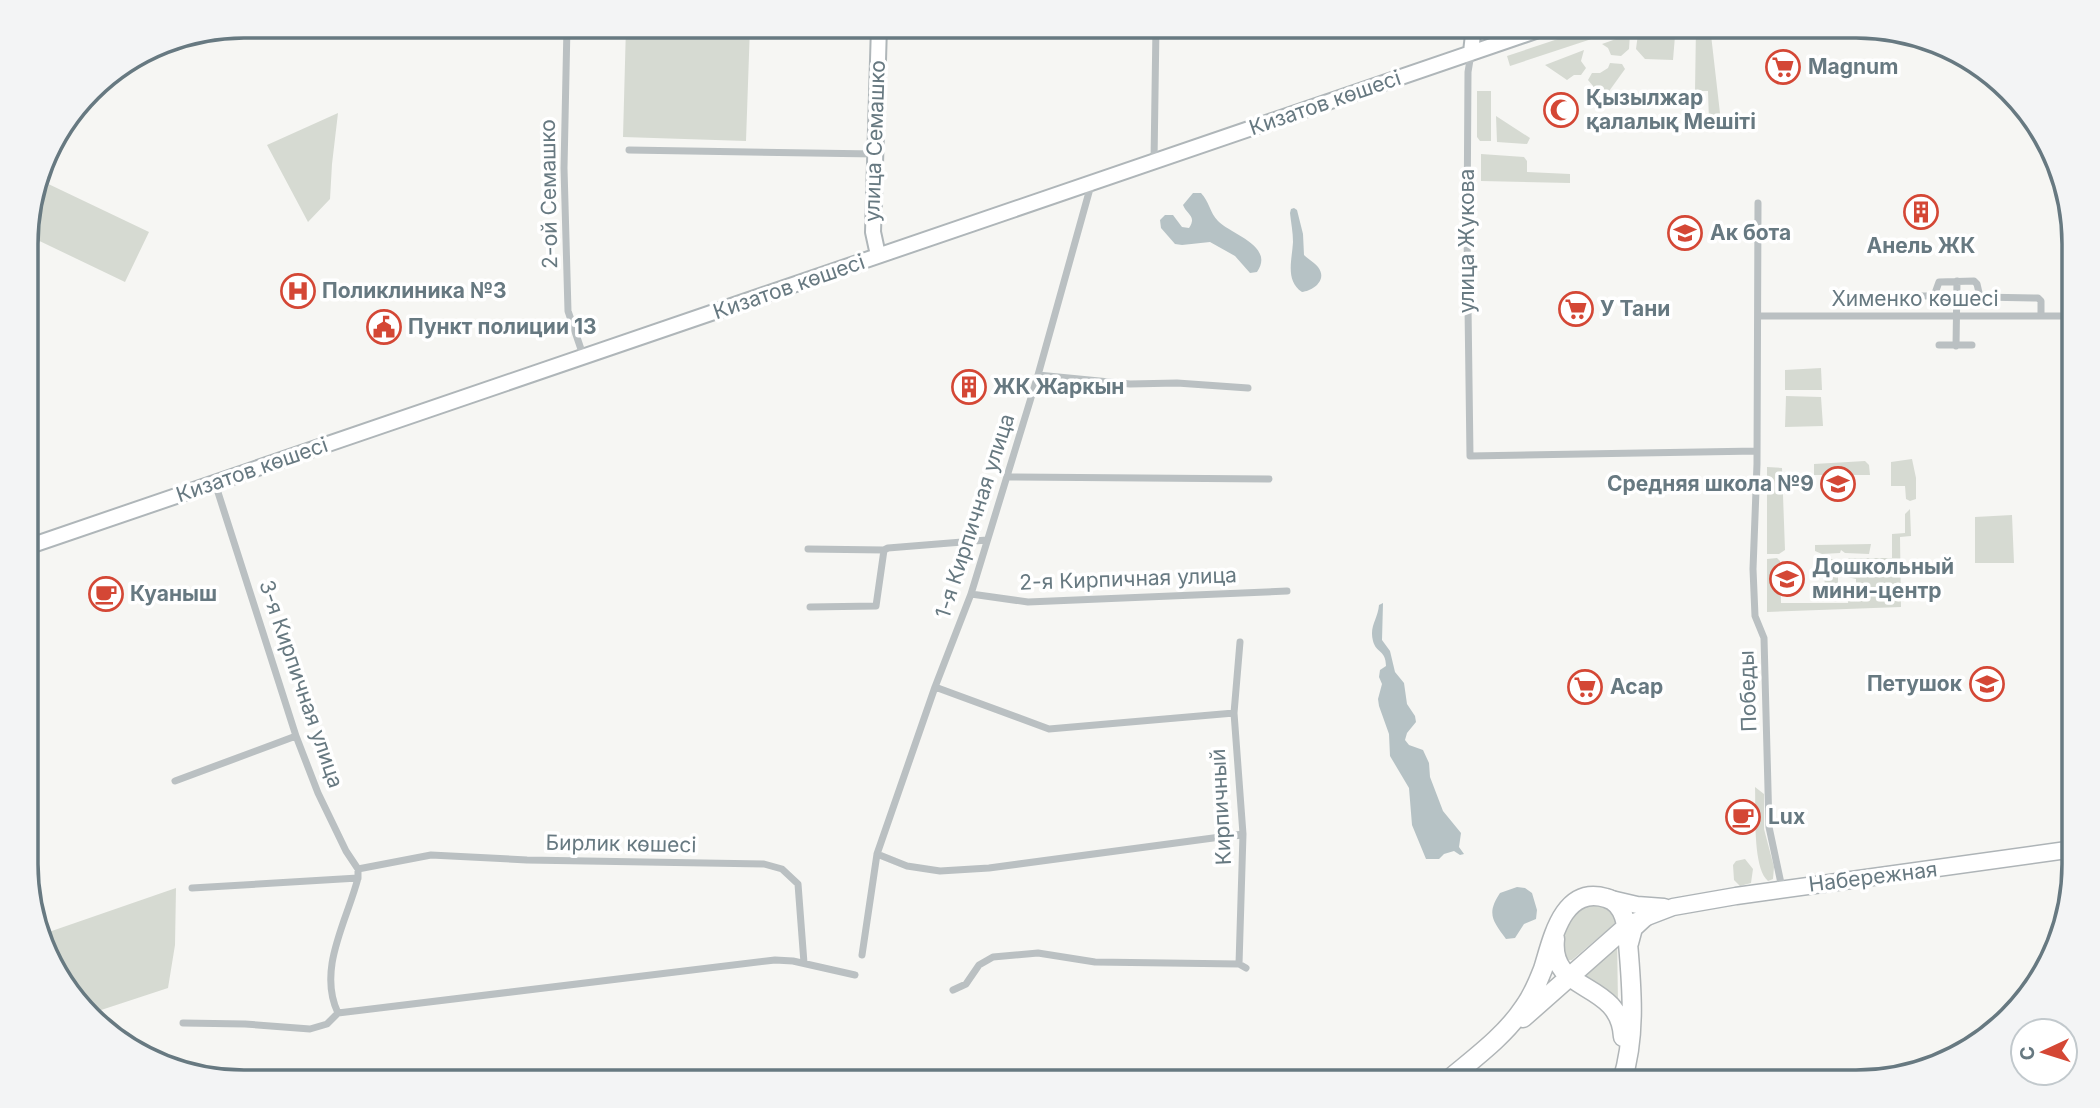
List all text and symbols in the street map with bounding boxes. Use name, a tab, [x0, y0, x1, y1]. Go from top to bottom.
supermarket icon: Magnum	[1764, 48, 1802, 86]
place label: Magnum	[1808, 54, 1898, 79]
street label: улица Семашко	[859, 60, 890, 222]
street label: Кизатов көшесі	[1246, 65, 1404, 140]
place label: Қызылжар қалалық Мешіті	[1586, 85, 1756, 134]
mosque icon: Қызылжар қалалық Мешіті	[1542, 91, 1580, 129]
street label: 2-ой Семашко	[535, 119, 562, 269]
street label: улица Жукова	[1454, 169, 1479, 313]
building icon: Анель ЖК	[1902, 193, 1940, 231]
school or university icon: Ак бота	[1666, 214, 1704, 252]
place label: Ак бота	[1710, 220, 1791, 245]
place label: Анель ЖК	[1867, 233, 1975, 258]
street label: Кизатов көшесі	[710, 249, 868, 324]
hospital icon: Поликлиника №3	[279, 272, 317, 310]
place label: Поликлиника №3	[322, 278, 507, 303]
street label: Хименко көшесі	[1831, 286, 1999, 311]
supermarket icon: У Тани	[1557, 290, 1595, 328]
place label: У Тани	[1600, 296, 1670, 321]
public building icon: Пункт полиции 13	[365, 308, 403, 346]
place label: Пункт полиции 13	[408, 314, 597, 339]
building icon: ЖК Жаркын	[950, 368, 988, 406]
place label: ЖК Жаркын	[993, 374, 1124, 399]
street label: 1-я Кирпичная улица	[930, 410, 1019, 621]
street label: Кизатов көшесі	[173, 432, 331, 507]
school or university icon: Средняя школа №9	[1819, 465, 1857, 503]
place label: Средняя школа №9	[1607, 471, 1814, 496]
place label: Дошкольный мини-центр	[1812, 554, 1954, 603]
school or university icon: Дошкольный мини-центр	[1768, 560, 1806, 598]
street label: 2-я Кирпичная улица	[1019, 562, 1237, 595]
cafe icon: Куаныш	[87, 575, 125, 613]
street label: 3-я Кирпичная улица	[254, 577, 349, 791]
place label: Куаныш	[130, 581, 217, 606]
street label: Победы	[1734, 650, 1761, 732]
school or university icon: Петушок	[1968, 665, 2006, 703]
supermarket icon: Асар	[1566, 668, 1604, 706]
place label: Петушок	[1867, 671, 1963, 696]
place label: Асар	[1610, 674, 1663, 699]
street label: Кирпичный	[1205, 748, 1236, 866]
cafe icon: Lux	[1724, 798, 1762, 836]
place label: Lux	[1768, 804, 1805, 829]
street label: Бирлик көшесі	[545, 830, 697, 857]
street label: Набережная	[1807, 856, 1939, 897]
north arrow	[2009, 1017, 2079, 1087]
text: С	[2016, 1045, 2040, 1061]

